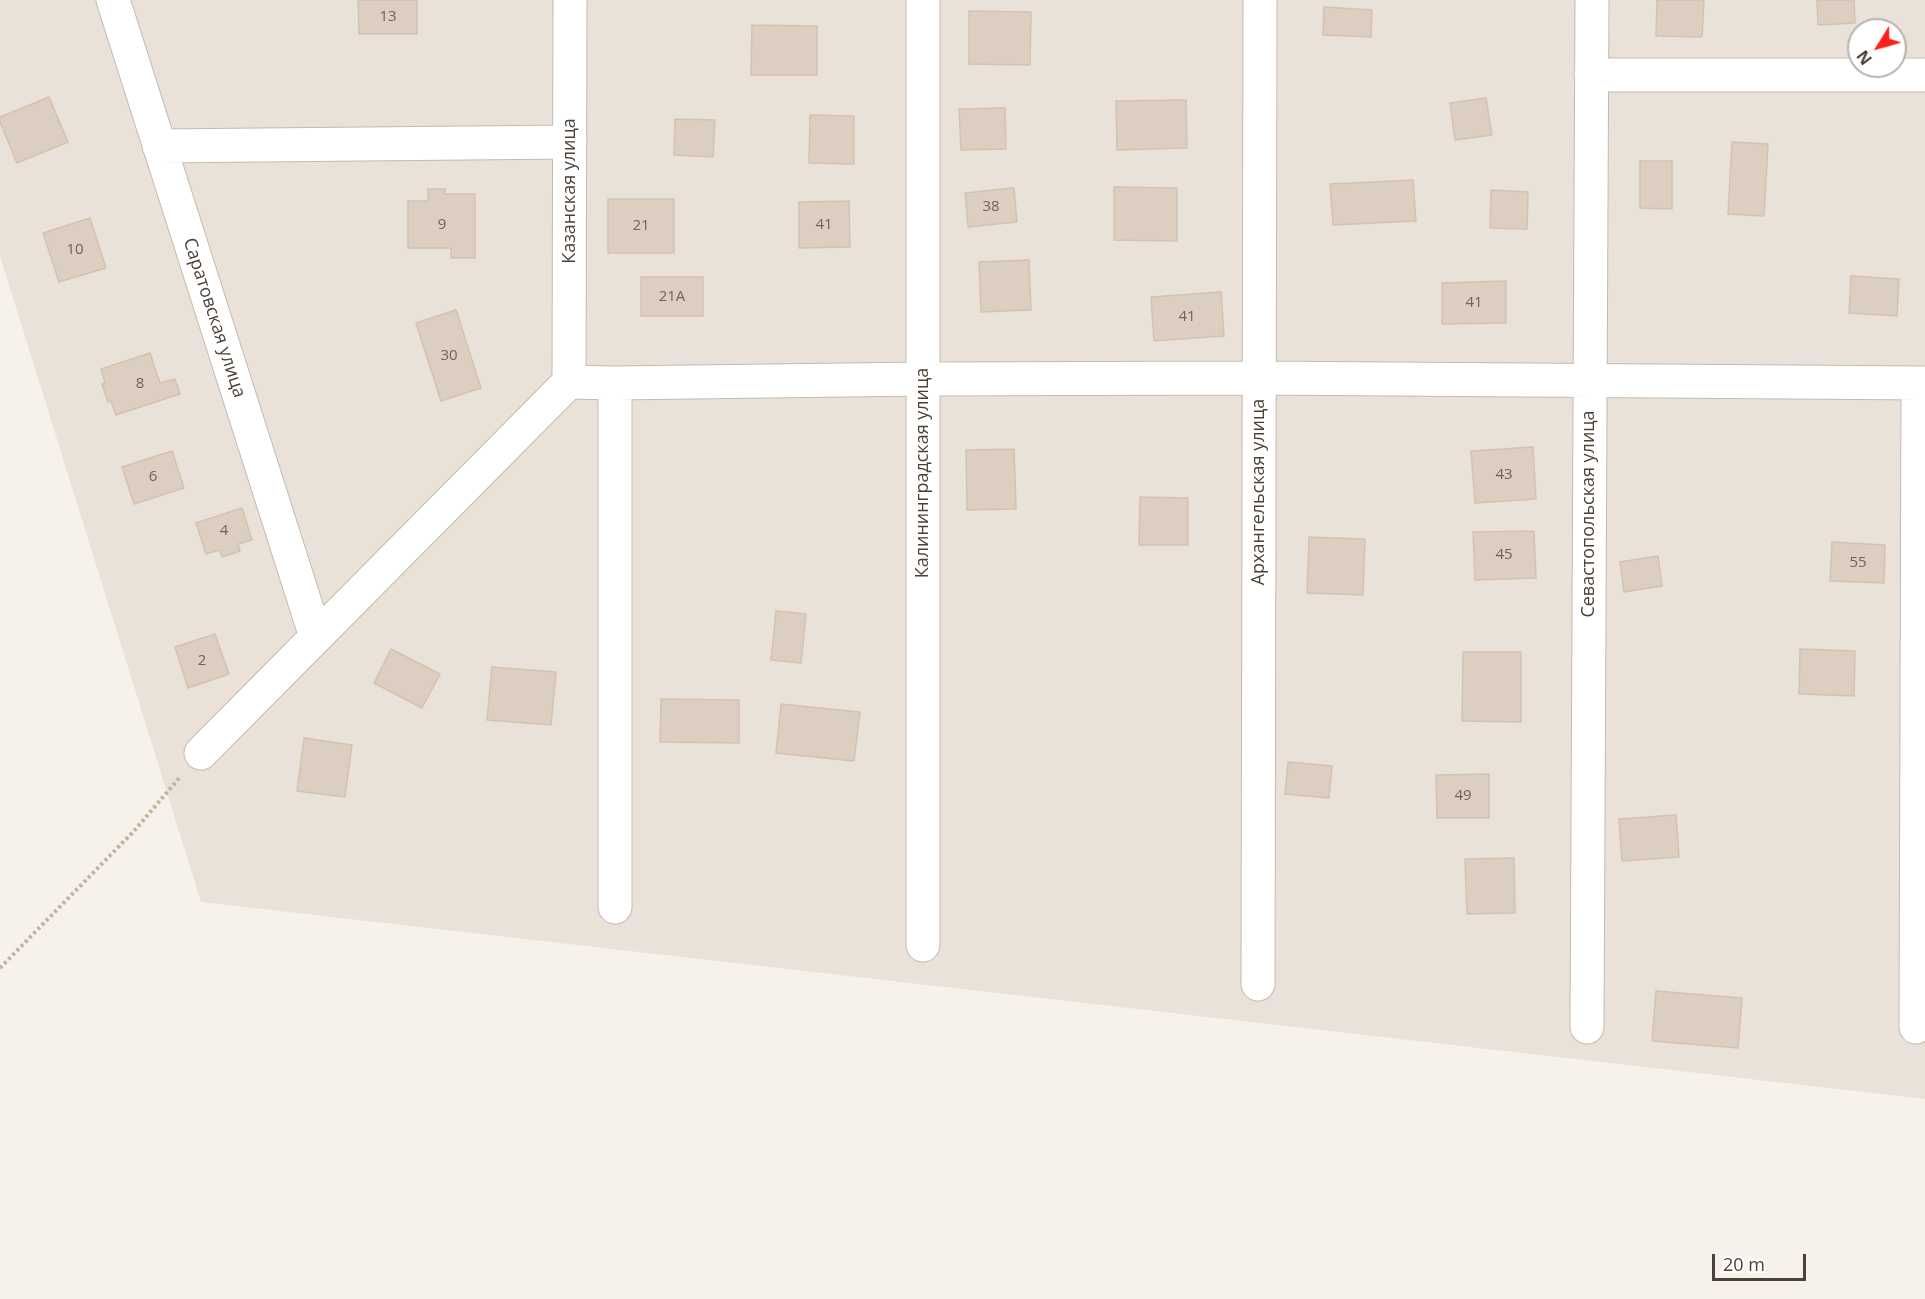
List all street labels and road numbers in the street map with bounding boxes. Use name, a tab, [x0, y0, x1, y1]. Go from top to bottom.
street label: Казанская улица	[559, 118, 581, 264]
street label: Саратовская улица	[178, 235, 250, 401]
street label: Калининградская улица	[912, 368, 934, 578]
street label: Архангельская улица	[1248, 399, 1270, 585]
street label: Севастопольская улица	[1578, 410, 1600, 618]

